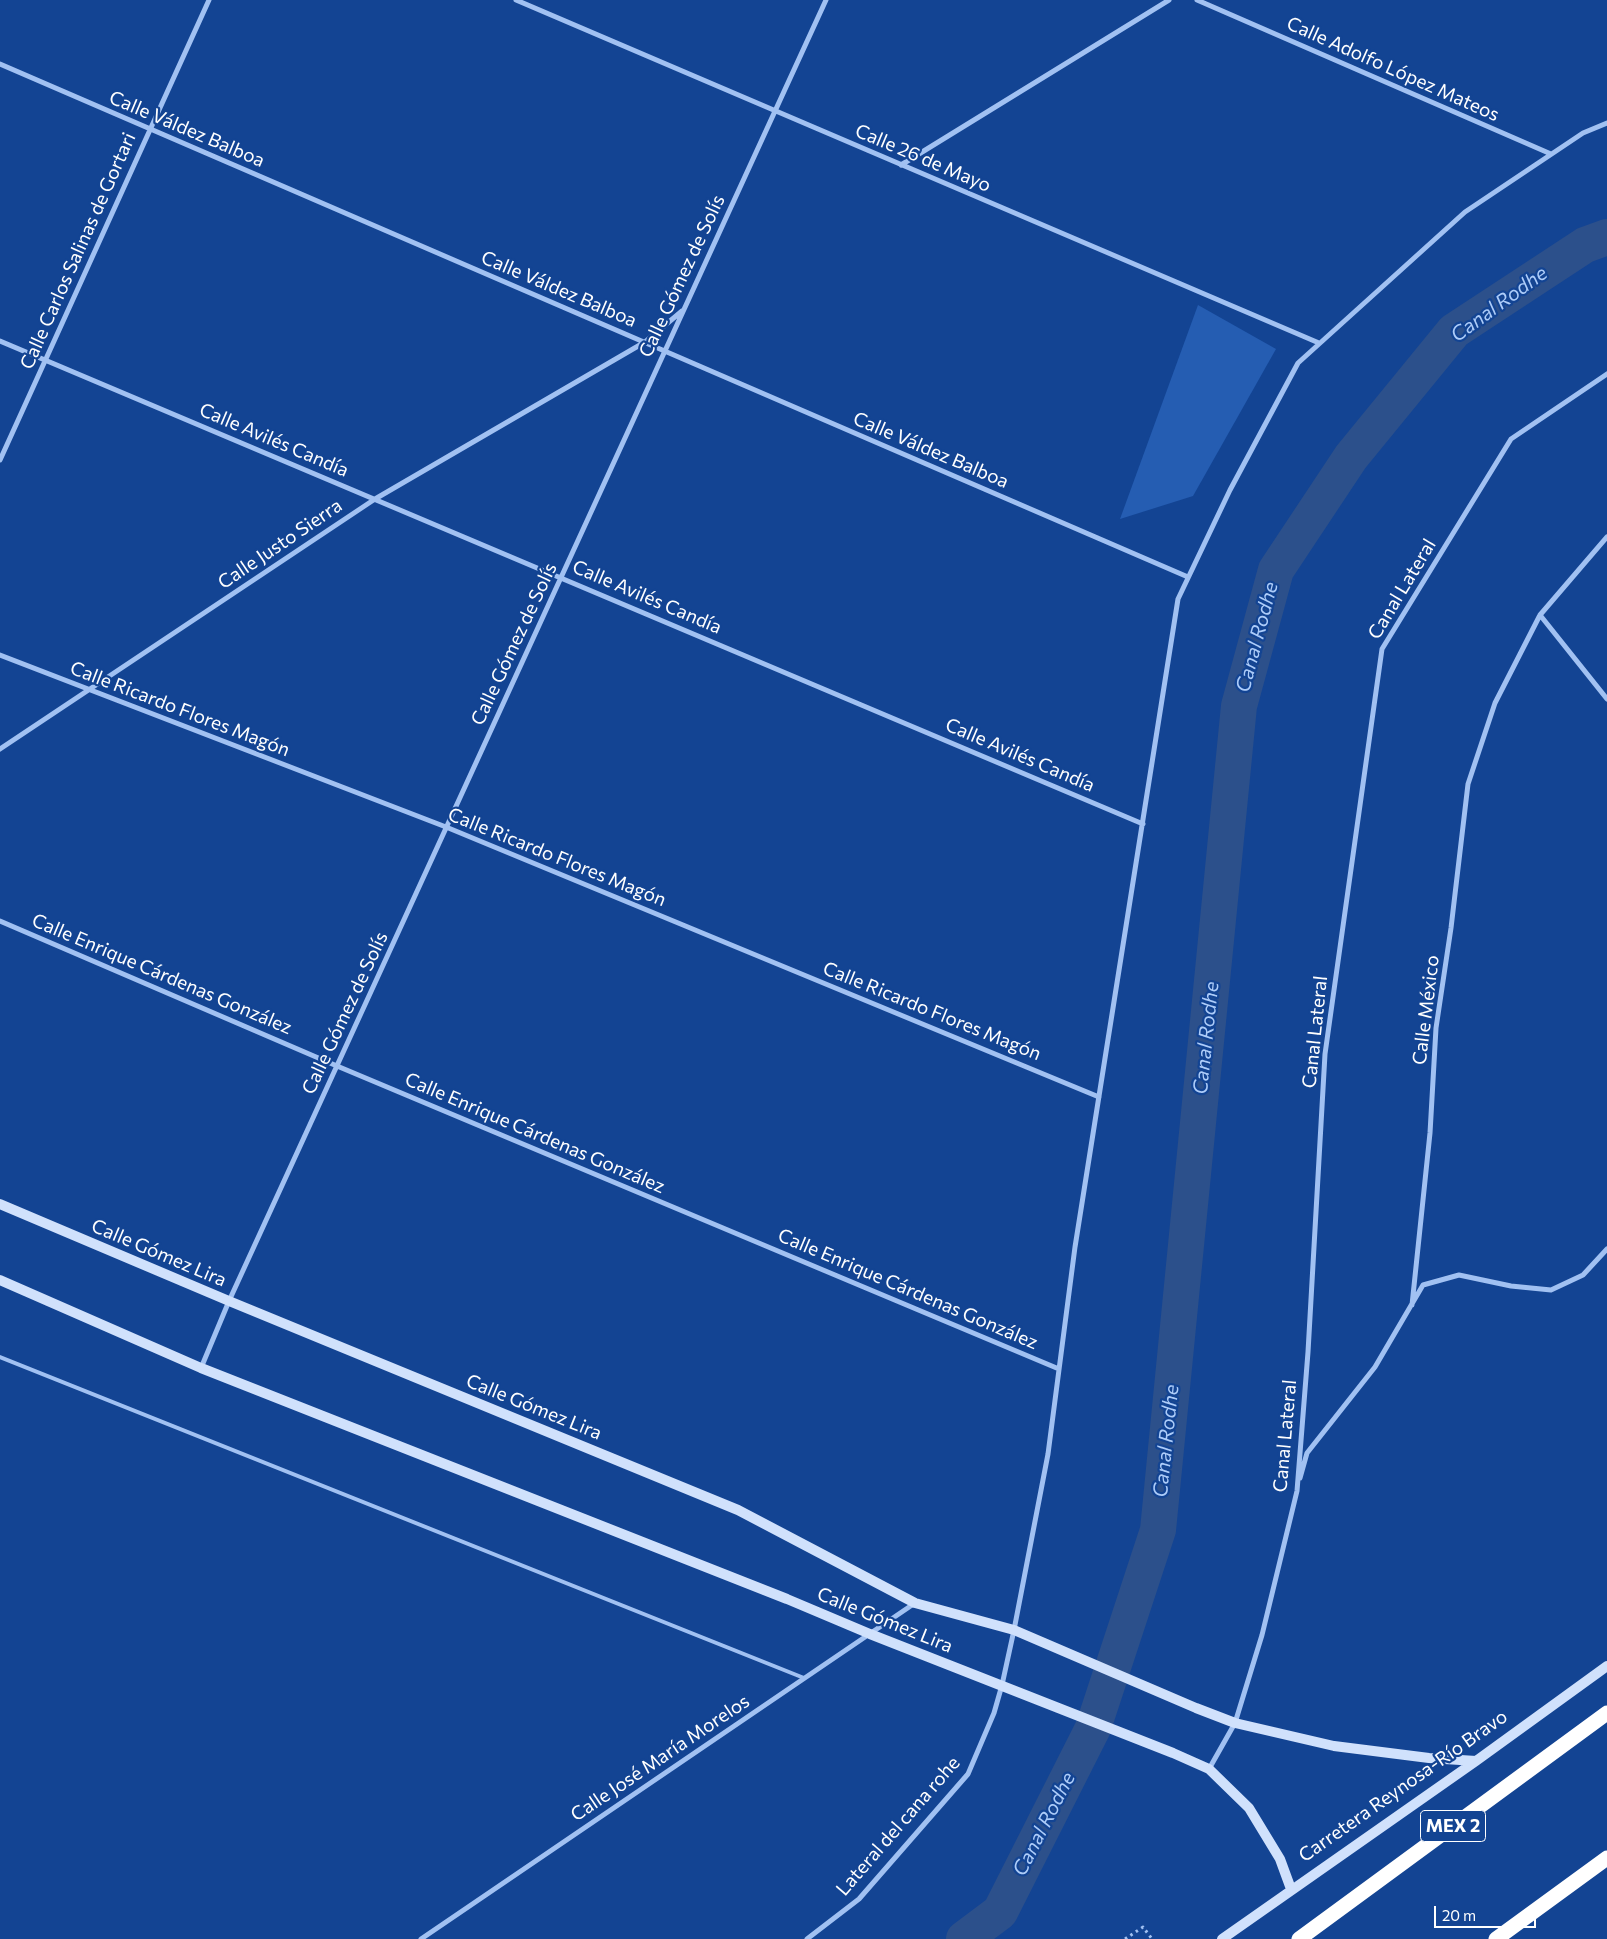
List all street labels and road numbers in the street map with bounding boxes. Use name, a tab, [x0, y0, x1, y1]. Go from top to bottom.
street label: Calle Adolfo López Mateos	[1283, 12, 1503, 126]
street label: Calle Váldez Balboa	[106, 86, 268, 172]
street label: Calle 26 de Mayo	[852, 119, 994, 197]
street label: Calle Carlos Salinas de Gortari	[15, 129, 141, 373]
street label: Calle Gómez de Solís	[634, 191, 730, 361]
street label: Calle Váldez Balboa	[478, 246, 640, 332]
street label: Calle Avilés Candía	[196, 398, 352, 482]
street label: Calle Váldez Balboa	[850, 407, 1012, 493]
street label: Calle Justo Sierra	[214, 494, 346, 594]
street label: Canal Lateral	[1363, 535, 1441, 643]
street label: Calle Avilés Candía	[569, 555, 725, 639]
street label: Calle Gómez de Solís	[466, 559, 562, 729]
street label: Calle Ricardo Flores Magón	[67, 657, 293, 761]
street label: Calle Avilés Candía	[942, 713, 1098, 797]
street label: Calle Ricardo Flores Magón	[445, 803, 669, 911]
street label: Calle Enrique Cárdenas González	[29, 909, 295, 1039]
street label: Calle Gómez de Solís	[297, 928, 393, 1098]
street label: Calle México	[1408, 954, 1444, 1066]
street label: Calle Ricardo Flores Magón	[820, 957, 1044, 1065]
street label: Canal Lateral	[1298, 975, 1332, 1089]
street label: Calle Enrique Cárdenas González	[402, 1068, 668, 1198]
street label: Calle Gómez Lira	[88, 1214, 230, 1292]
street label: Calle Enrique Cárdenas González	[775, 1224, 1041, 1354]
street label: Calle Gómez Lira	[463, 1369, 605, 1445]
street label: Canal Lateral	[1269, 1379, 1301, 1493]
street label: Calle Gómez Lira	[814, 1582, 956, 1658]
street label: Calle José María Morelos	[566, 1690, 754, 1826]
street label: Carretera Reynosa-Río Bravo	[1294, 1705, 1512, 1867]
street label: Lateral del cana rohe	[831, 1752, 965, 1900]
road number: MEX 2	[1420, 1810, 1486, 1842]

